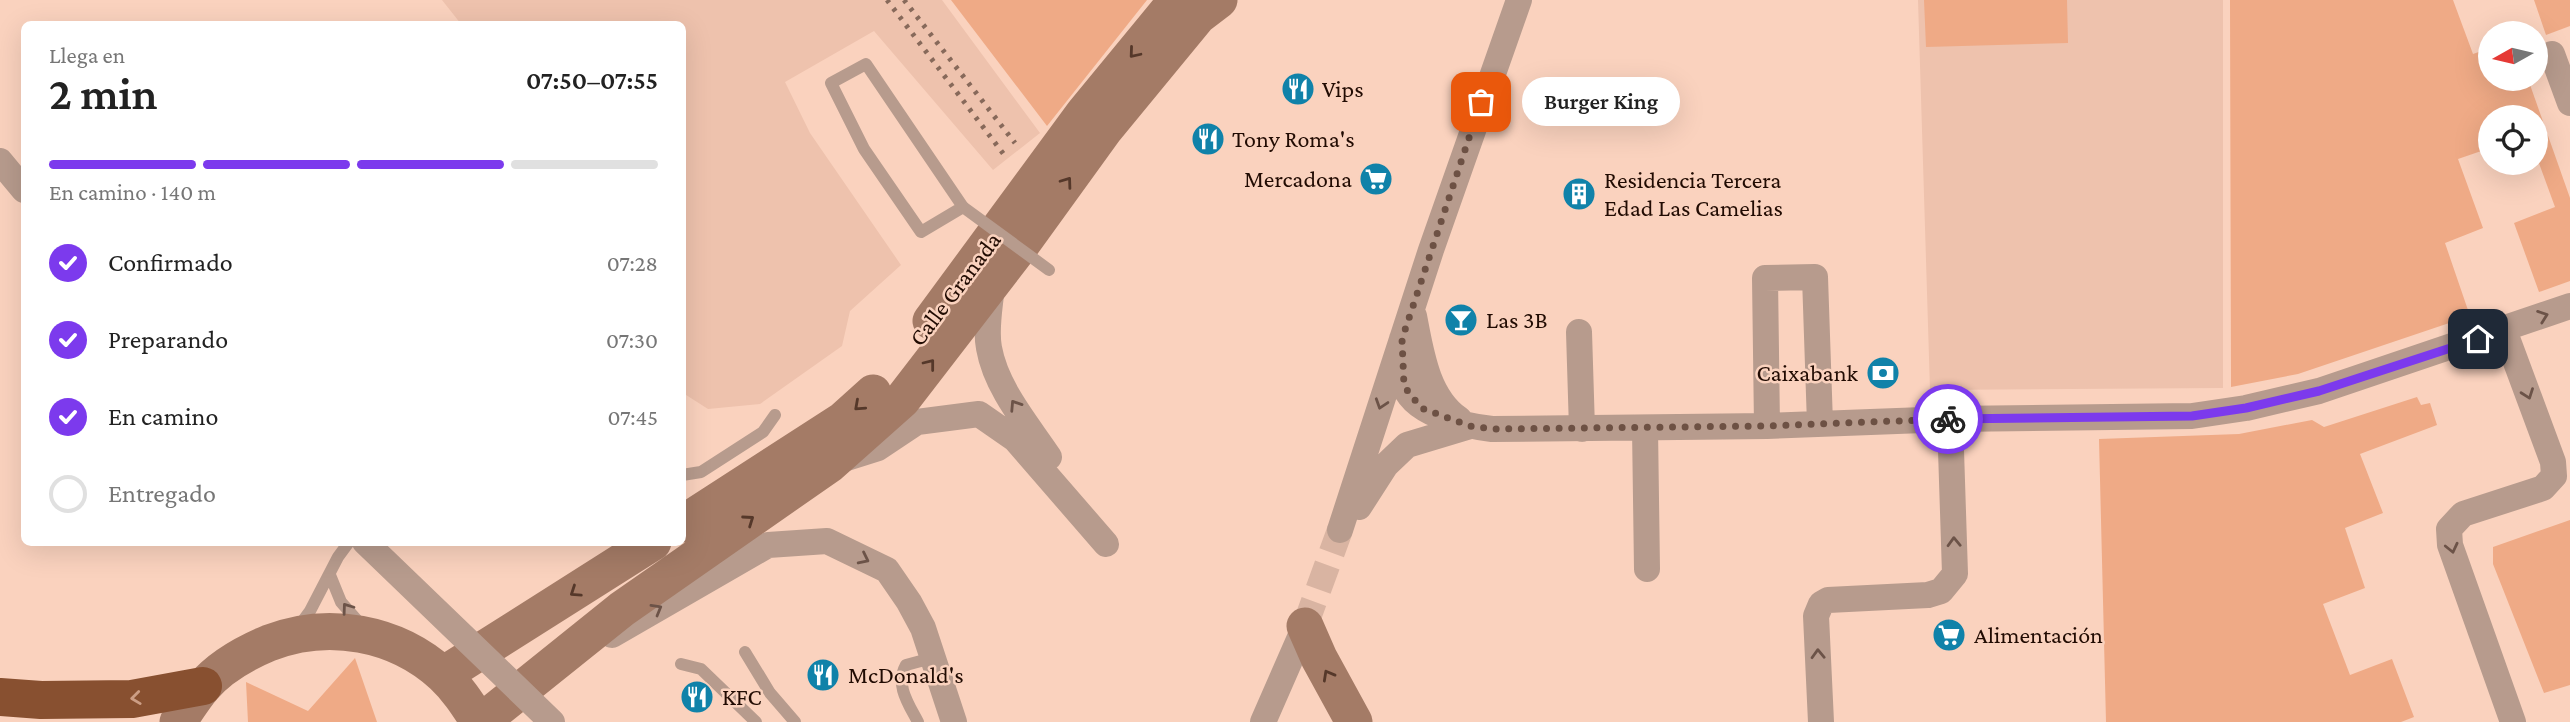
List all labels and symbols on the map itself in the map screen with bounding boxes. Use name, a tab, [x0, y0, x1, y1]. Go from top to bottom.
north arrow	[2478, 21, 2548, 91]
one-way arrow	[1130, 44, 1142, 57]
restaurant icon: Vips	[1279, 70, 1317, 108]
pin	[1451, 72, 1511, 132]
place label: Vips	[1322, 75, 1364, 102]
callout: Burger King	[1523, 78, 1680, 126]
restaurant icon: Tony Roma's	[1189, 120, 1227, 158]
place label: Tony Roma's	[1232, 125, 1355, 152]
supermarket icon: Mercadona	[1357, 160, 1395, 198]
place label: Mercadona	[1244, 165, 1352, 192]
place label: Residencia Tercera Edad Las Camelias	[1604, 166, 1783, 221]
building icon: Residencia Tercera Edad Las Camelias	[1560, 175, 1598, 213]
one-way arrow	[1058, 177, 1071, 190]
street label: Calle Granada	[903, 227, 1006, 351]
bar icon: Las 3B	[1442, 301, 1480, 339]
place label: Las 3B	[1486, 306, 1548, 333]
pin	[2448, 309, 2508, 369]
one-way arrow	[2536, 310, 2548, 324]
bank icon: Caixabank	[1864, 354, 1902, 392]
one-way arrow	[922, 359, 934, 371]
place label: Caixabank	[1757, 359, 1859, 386]
courier	[1913, 384, 1983, 454]
one-way arrow	[2520, 388, 2534, 400]
one-way arrow	[854, 397, 867, 410]
one-way arrow	[1375, 397, 1389, 410]
one-way arrow	[1010, 399, 1023, 412]
one-way arrow	[741, 516, 754, 528]
one-way arrow	[1947, 536, 1962, 547]
one-way arrow	[2444, 542, 2458, 554]
one-way arrow	[857, 551, 869, 565]
one-way arrow	[570, 584, 583, 596]
one-way arrow	[343, 603, 355, 616]
one-way arrow	[650, 604, 663, 617]
supermarket icon: Alimentación	[1930, 616, 1968, 654]
place label: Alimentación	[1974, 621, 2103, 648]
one-way arrow	[1810, 648, 1825, 659]
restaurant icon: McDonald's	[804, 656, 842, 694]
place label: McDonald's	[848, 661, 964, 688]
one-way arrow	[1323, 669, 1336, 682]
restaurant icon: KFC	[678, 678, 716, 716]
place label: KFC	[722, 683, 762, 710]
one-way arrow	[130, 690, 142, 705]

